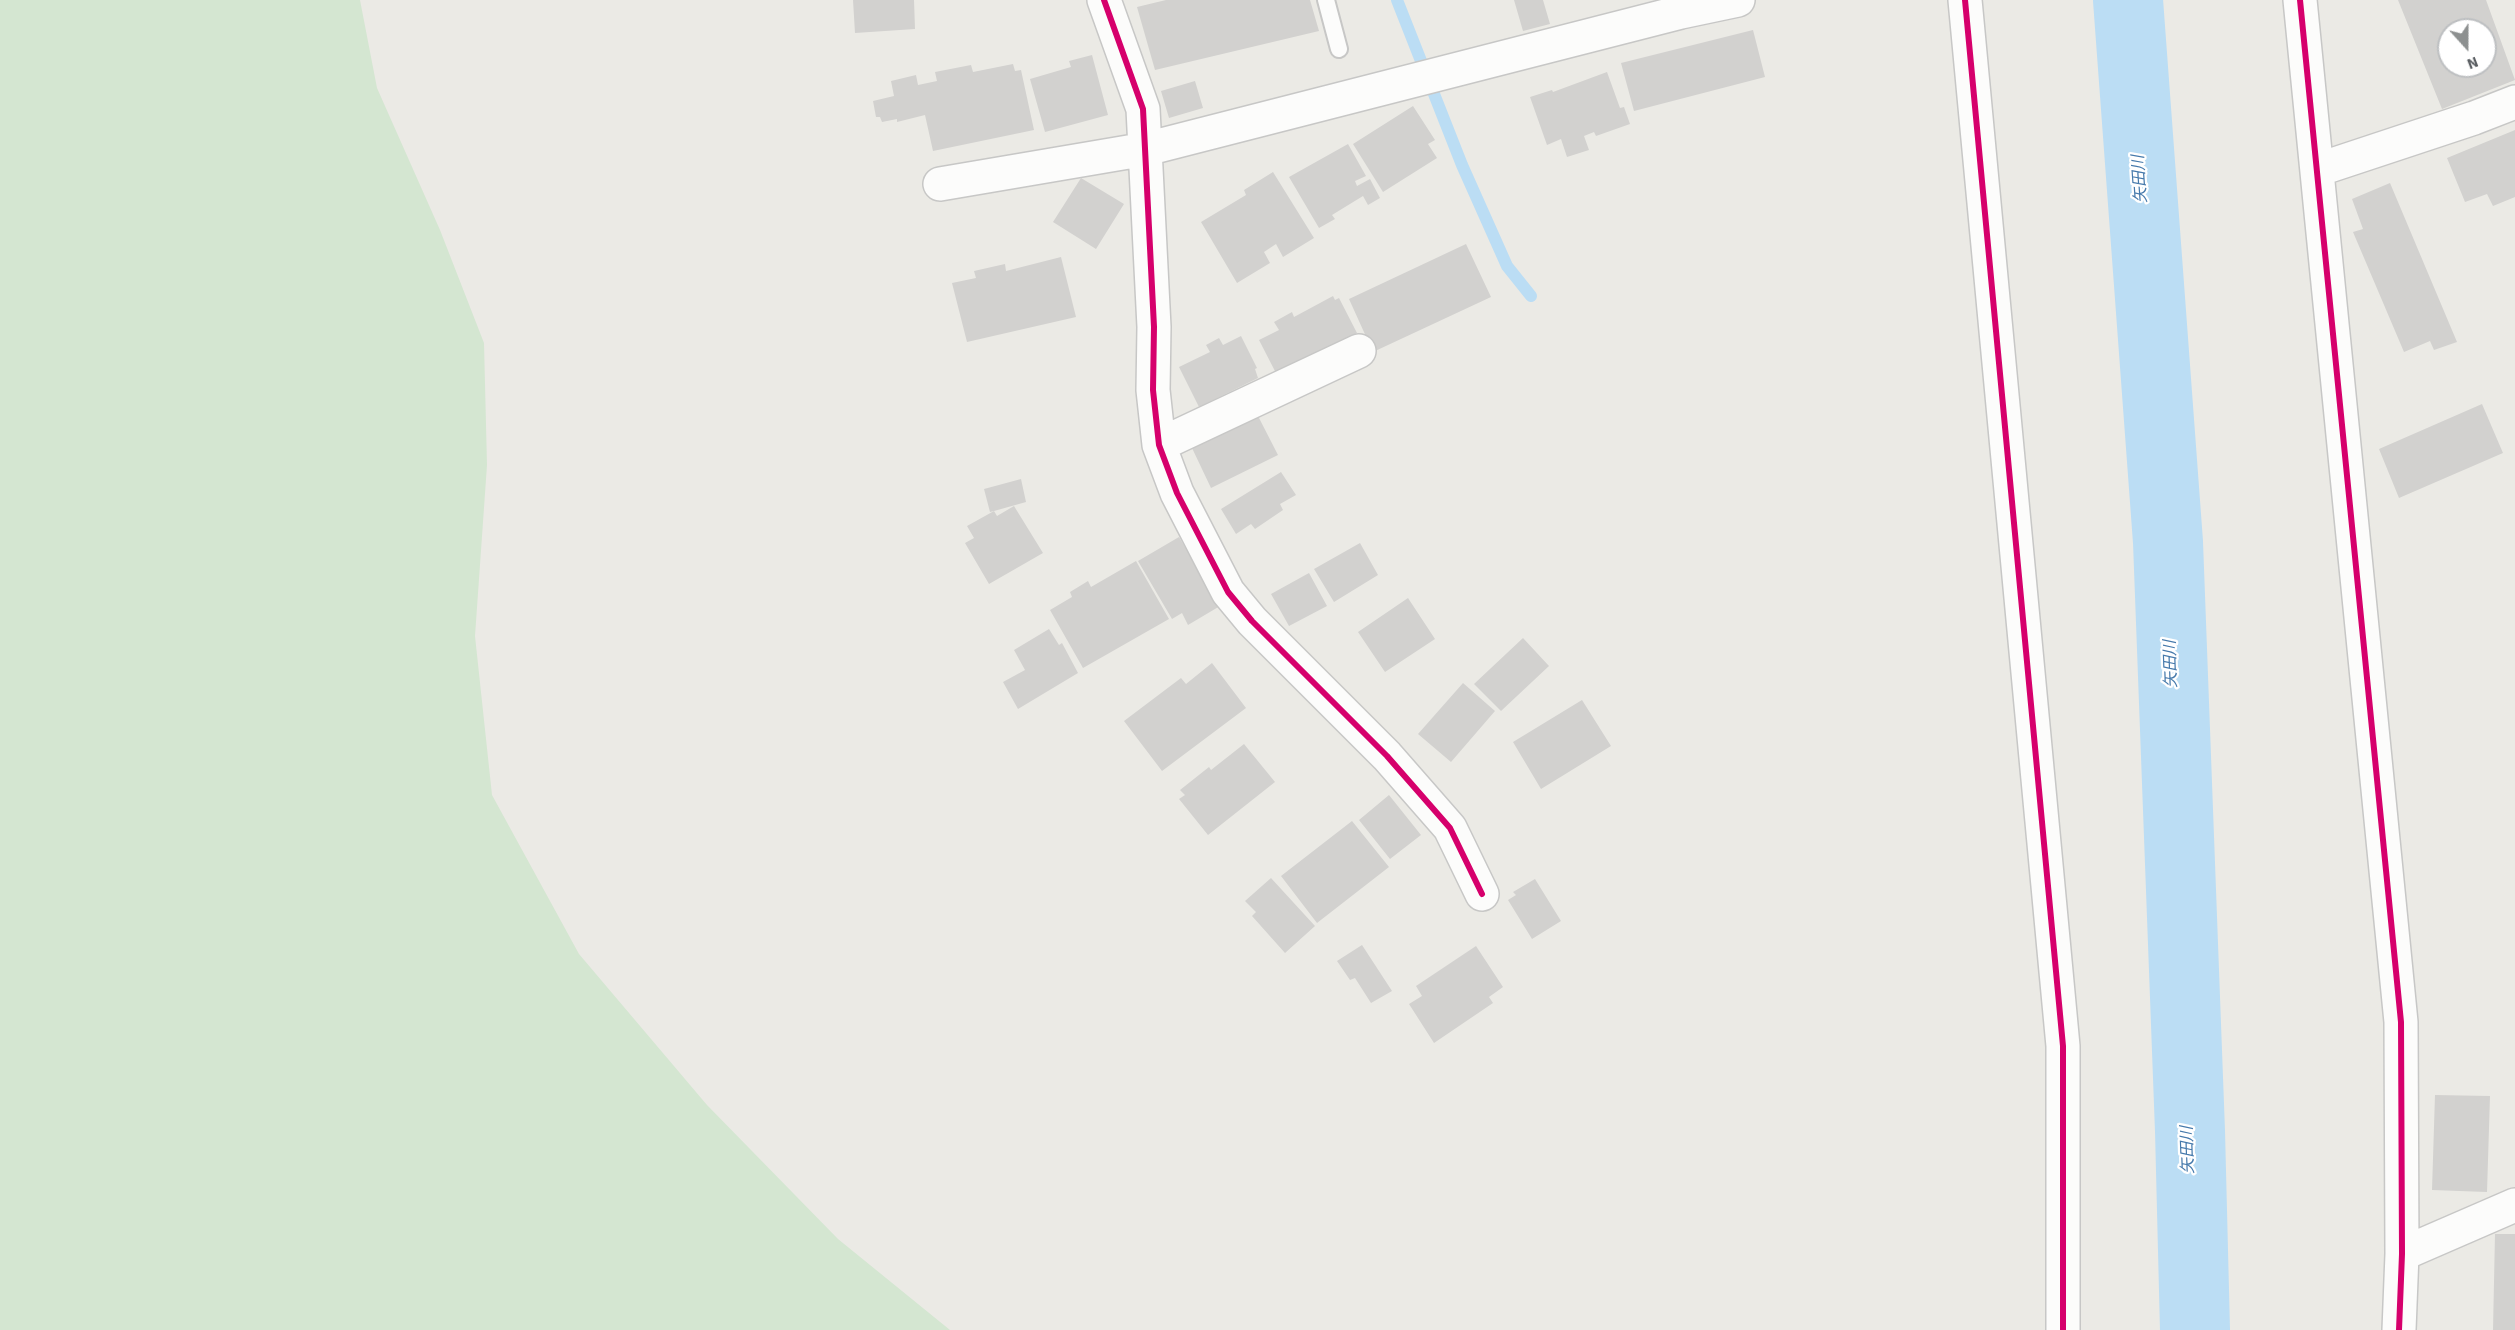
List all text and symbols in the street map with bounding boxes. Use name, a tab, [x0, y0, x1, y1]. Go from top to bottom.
north arrow	[2437, 18, 2497, 78]
text: N	[2464, 51, 2482, 75]
water label: 矢田川	[2130, 154, 2152, 204]
water label: 矢田川	[2162, 640, 2182, 688]
water label: 矢田川	[2179, 1126, 2199, 1174]

